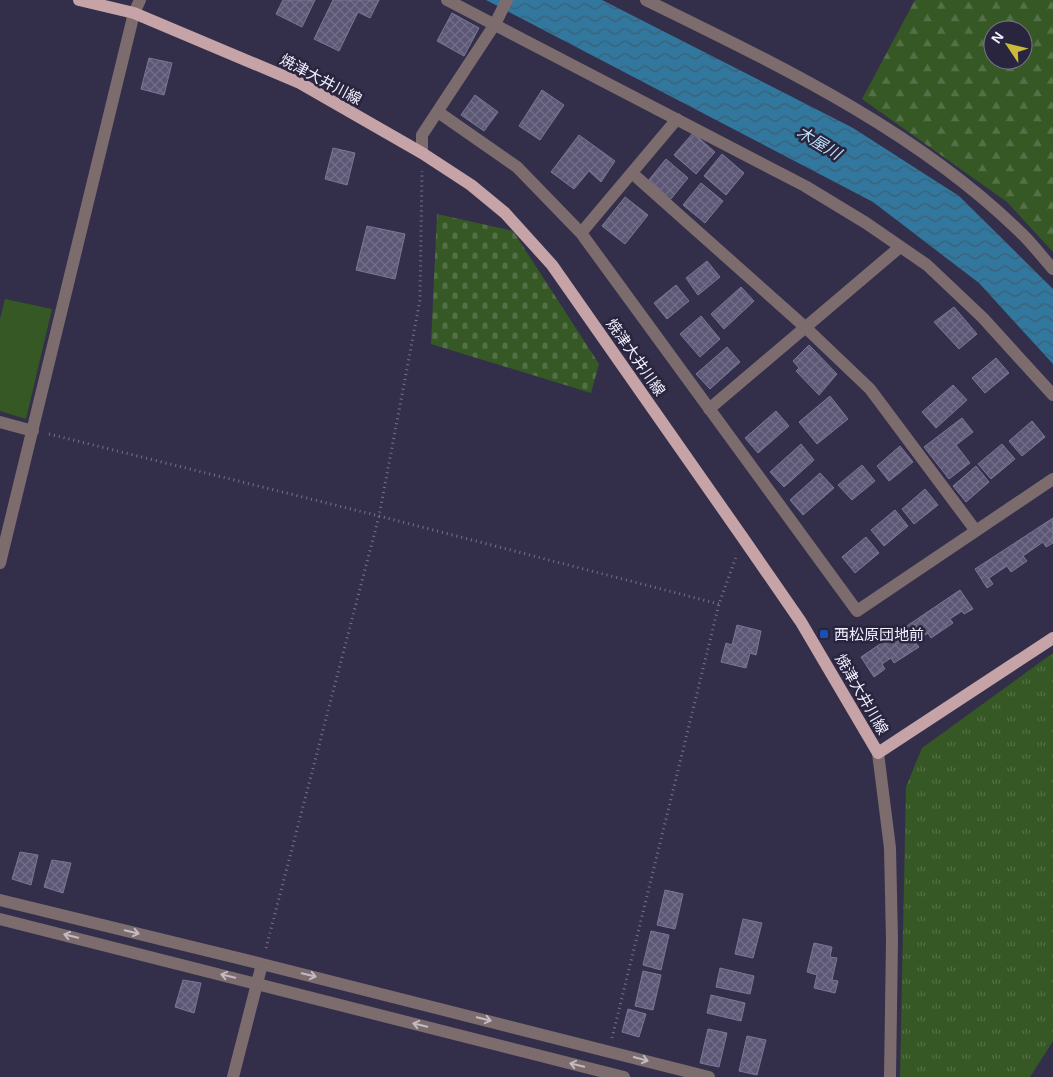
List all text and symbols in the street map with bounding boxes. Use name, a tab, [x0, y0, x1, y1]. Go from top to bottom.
north arrow	[983, 20, 1033, 70]
text: N	[988, 29, 1007, 46]
street label: 焼津大井川線	[277, 50, 365, 108]
water label: 木屋川	[794, 123, 846, 164]
street label: 焼津大井川線	[603, 315, 669, 399]
place label: 西松原団地前	[834, 626, 924, 643]
marker: 西松原団地前	[818, 628, 830, 640]
street label: 焼津大井川線	[832, 651, 892, 737]
one-way arrow	[124, 928, 140, 937]
one-way arrow	[63, 931, 79, 940]
one-way arrow	[221, 971, 237, 980]
one-way arrow	[300, 971, 316, 980]
one-way arrow	[475, 1015, 491, 1024]
one-way arrow	[412, 1020, 428, 1029]
one-way arrow	[633, 1055, 649, 1064]
one-way arrow	[570, 1060, 586, 1069]

